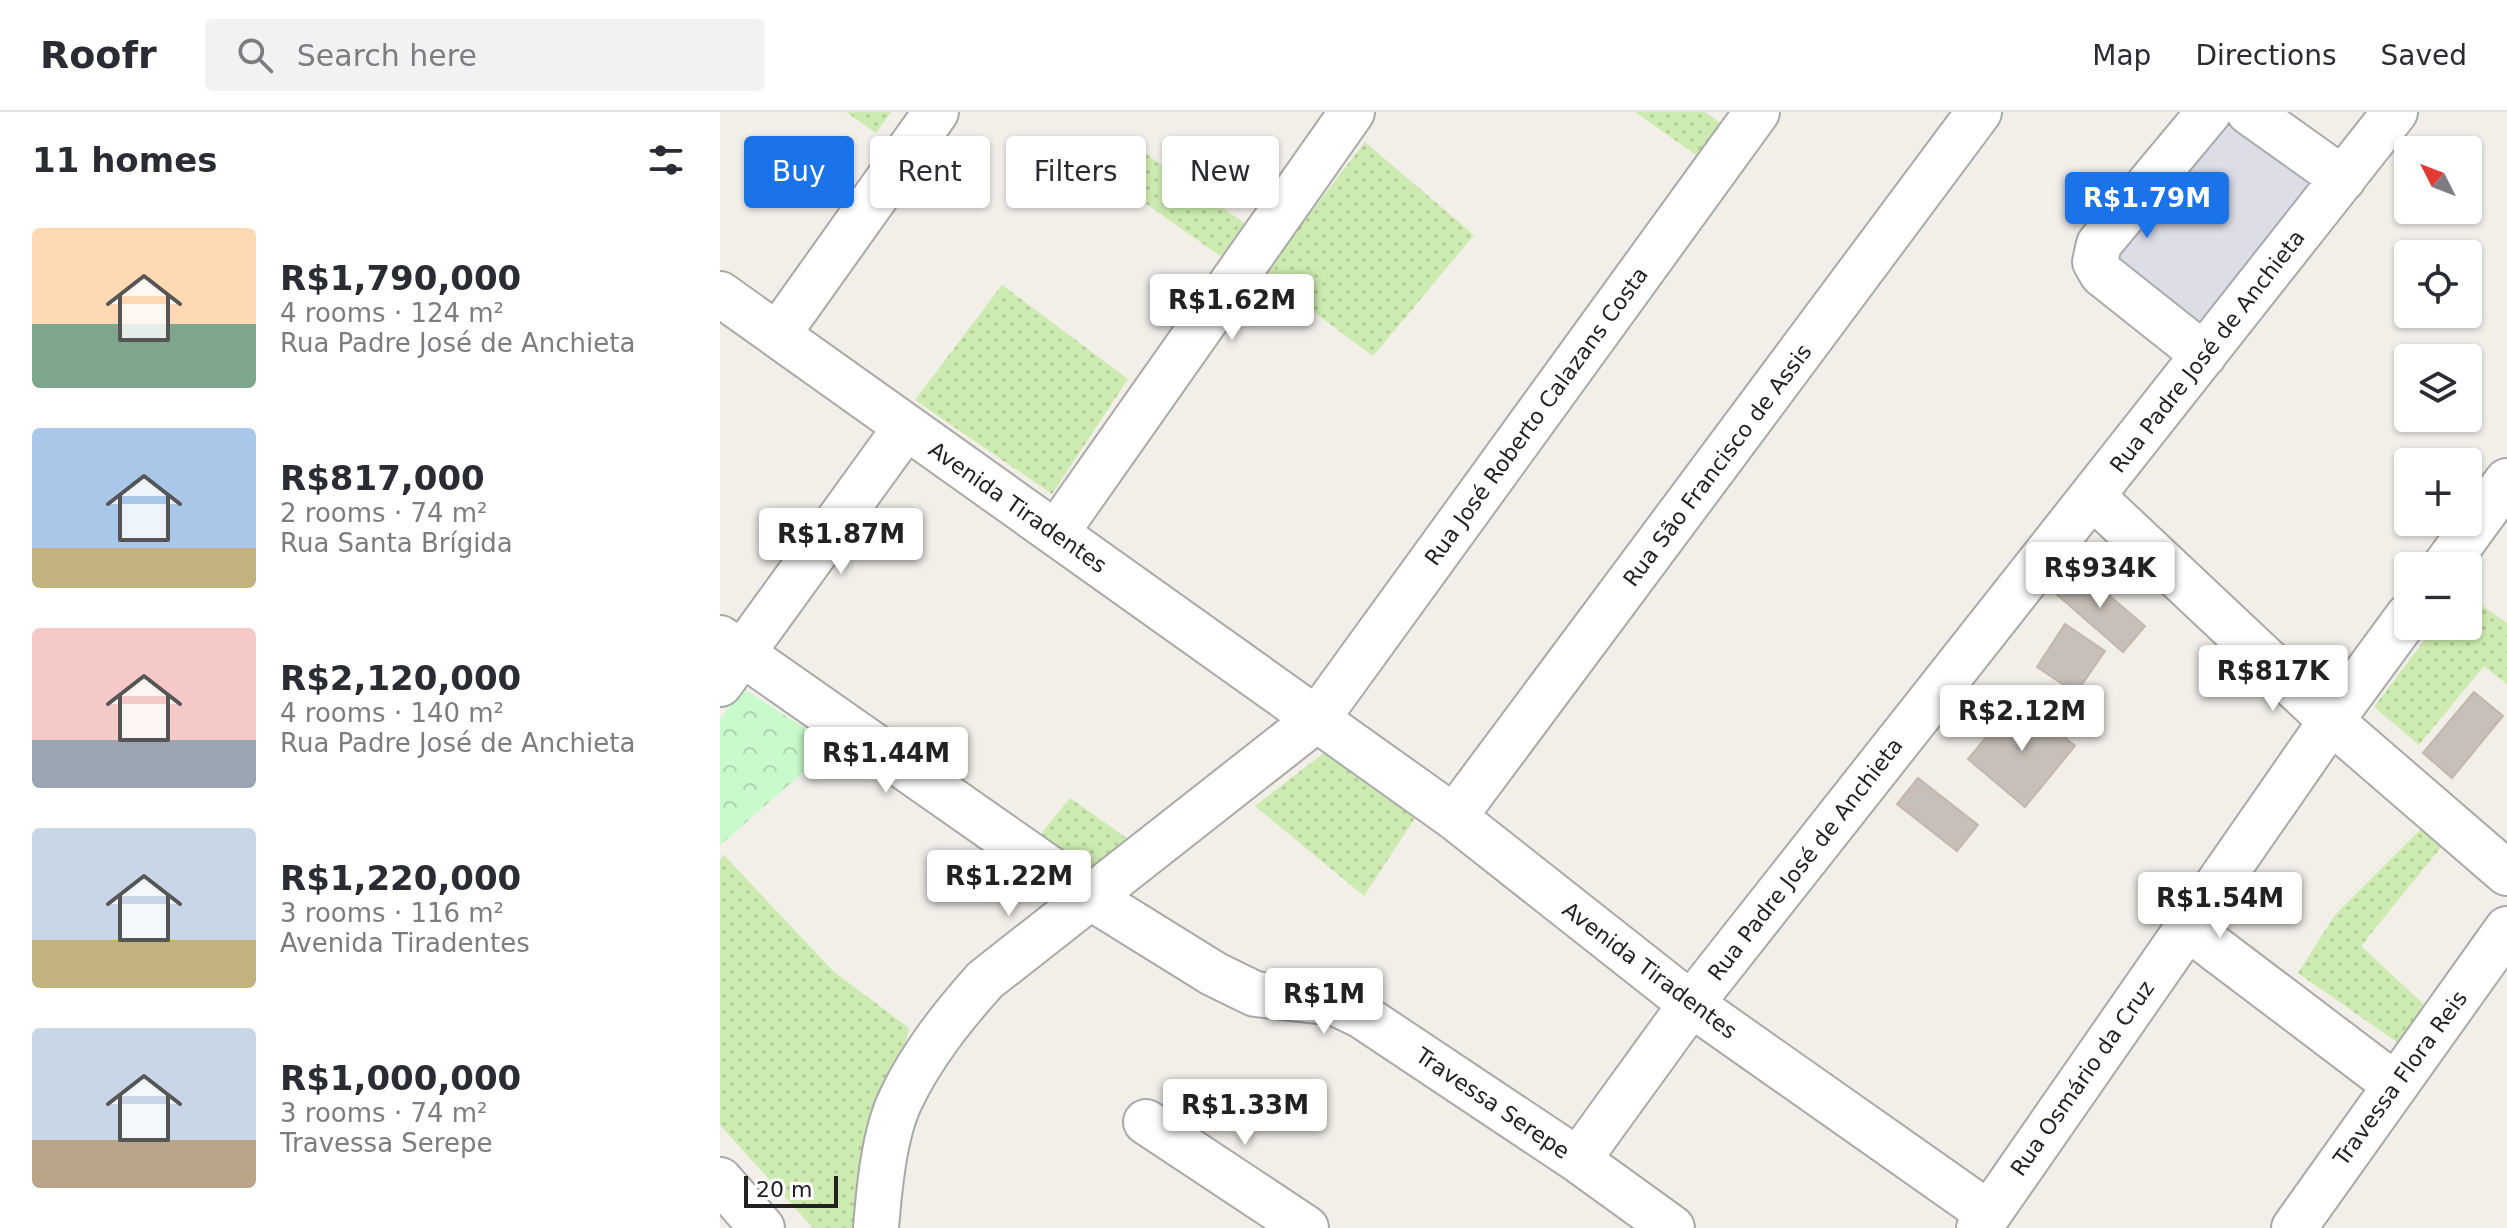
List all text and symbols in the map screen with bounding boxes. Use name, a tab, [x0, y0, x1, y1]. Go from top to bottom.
search box	[205, 19, 765, 91]
text: Roofr	[40, 33, 157, 77]
icon: search	[233, 33, 277, 77]
text: Search here	[297, 38, 477, 73]
text: Map	[2092, 39, 2151, 72]
text: Directions	[2195, 39, 2336, 72]
text: Saved	[2380, 39, 2467, 72]
chip: Buy	[744, 136, 854, 208]
chip: Rent	[870, 136, 990, 208]
chip: Filters	[1006, 136, 1146, 208]
chip: New	[1162, 136, 1279, 208]
north arrow	[2394, 136, 2482, 224]
map controls	[2394, 136, 2482, 640]
icon: filters	[644, 138, 688, 182]
text: 11 homes	[32, 140, 217, 180]
pin: R$1.79M	[2073, 172, 2221, 240]
text: R$1.79M	[2083, 183, 2211, 213]
street label: Rua Padre José de Anchieta	[2105, 225, 2310, 478]
button: locate	[2394, 240, 2482, 328]
text: R$1,790,000	[280, 258, 521, 298]
icon: home	[96, 260, 192, 356]
street label: Rua José Roberto Calazans Costa	[1420, 262, 1653, 570]
pin: R$1.62M	[1158, 274, 1306, 342]
text: R$1.62M	[1168, 285, 1296, 315]
text: 4 rooms · 124 m²	[280, 298, 504, 328]
text: Rua Padre José de Anchieta	[280, 328, 635, 358]
street label: Rua São Francisco de Assis	[1618, 339, 1817, 591]
button: layers	[2394, 344, 2482, 432]
street label: Avenida Tiradentes	[924, 437, 1111, 578]
button: +	[2394, 448, 2482, 536]
text: R$817,000	[280, 458, 485, 498]
icon: home	[96, 460, 192, 556]
text: 2 rooms · 74 m²	[280, 498, 488, 528]
pin: R$1.87M	[767, 508, 915, 576]
text: R$1.87M	[777, 519, 905, 549]
text: Rua Santa Brígida	[280, 528, 513, 558]
pin: R$934K	[2035, 542, 2165, 610]
button: −	[2394, 552, 2482, 640]
text: R$934K	[2044, 553, 2156, 583]
pin: R$817K	[2208, 645, 2338, 713]
text: R$817K	[2217, 656, 2329, 686]
text: R$2,120,000	[280, 658, 521, 698]
icon: home	[96, 660, 192, 756]
pin: R$2.12M	[1948, 685, 2096, 753]
text: R$2.12M	[1958, 696, 2086, 726]
text: 4 rooms · 140 m²	[280, 698, 504, 728]
pin: R$1.44M	[812, 727, 960, 795]
text: Rua Padre José de Anchieta	[280, 728, 635, 758]
street label: Rua Padre José de Anchieta	[1703, 733, 1908, 986]
text: R$1.44M	[822, 738, 950, 768]
pin: R$1.22M	[935, 850, 1083, 918]
text: R$1,220,000	[280, 858, 521, 898]
icon: home	[96, 860, 192, 956]
text: R$1.22M	[945, 861, 1073, 891]
pin: R$1.54M	[2146, 872, 2294, 940]
text: R$1.54M	[2156, 883, 2284, 913]
street label: Avenida Tiradentes	[1558, 897, 1742, 1044]
text: 3 rooms · 116 m²	[280, 898, 504, 928]
text: Avenida Tiradentes	[280, 928, 530, 958]
pin: R$1M	[1277, 968, 1371, 1036]
street label: Rua Osmário da Cruz	[2006, 976, 2159, 1181]
text: R$1M	[1283, 979, 1365, 1009]
street label: Travessa Flora Reis	[2328, 986, 2472, 1171]
street label: Travessa Serepe	[1410, 1042, 1574, 1164]
text: R$1,000,000	[280, 1058, 521, 1098]
icon: home	[96, 1060, 192, 1156]
pin: R$1.33M	[1171, 1079, 1319, 1147]
text: R$1.33M	[1181, 1090, 1309, 1120]
text: 3 rooms · 74 m²	[280, 1098, 488, 1128]
text: Travessa Serepe	[280, 1128, 492, 1158]
scale bar	[744, 1172, 838, 1208]
text: 20 m	[756, 1177, 812, 1202]

